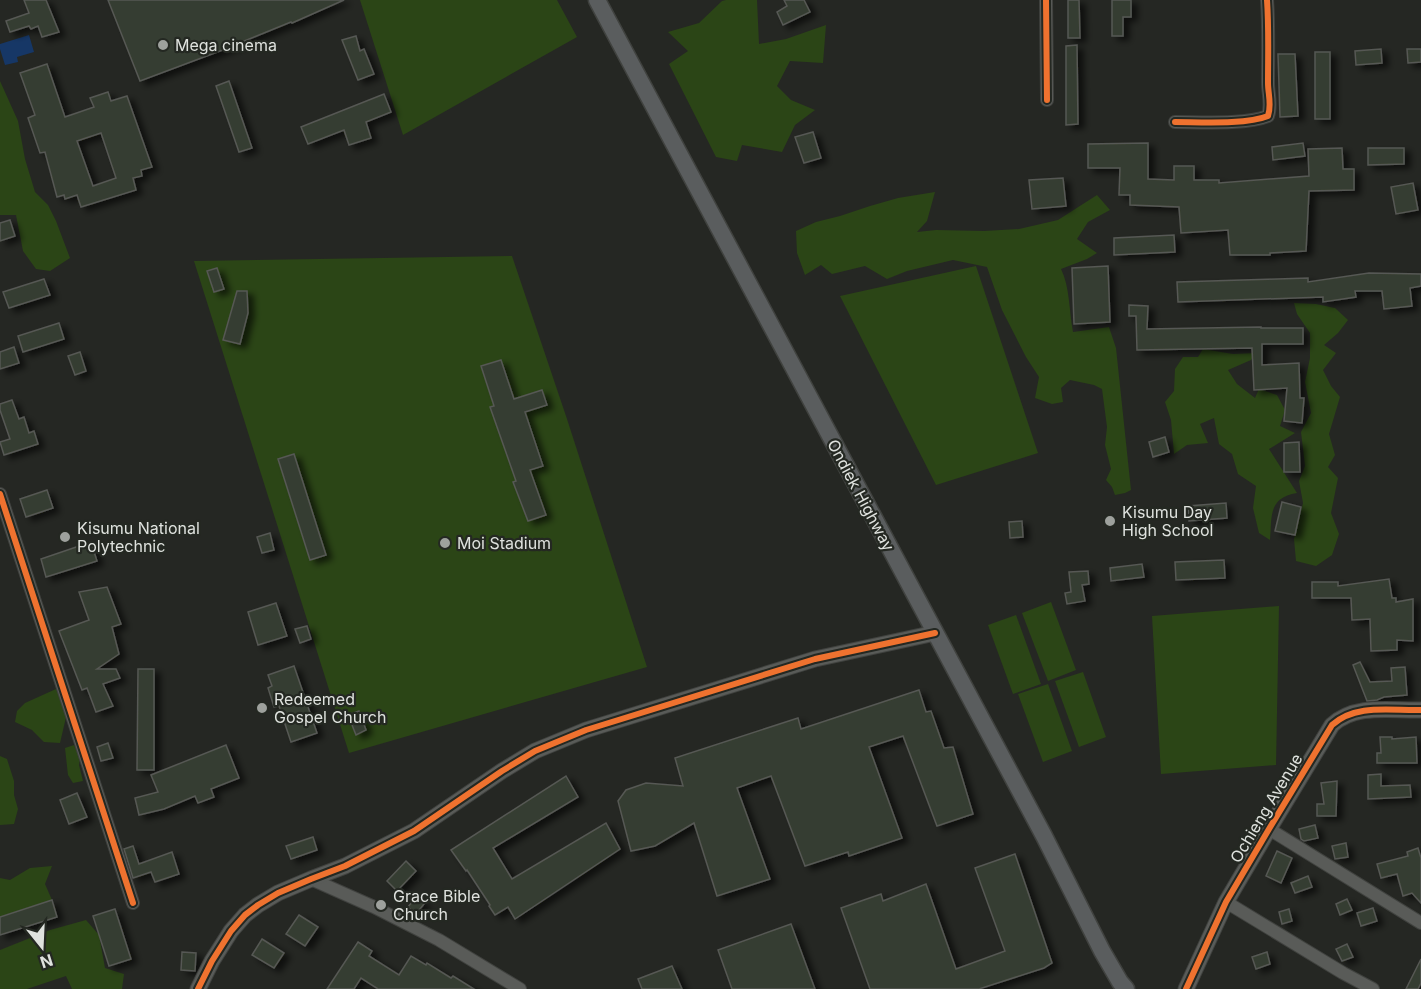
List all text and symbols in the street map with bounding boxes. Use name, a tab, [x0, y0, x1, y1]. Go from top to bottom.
place label: Mega cinema	[175, 35, 277, 55]
marker: Mega cinema	[156, 38, 170, 52]
street label: Ondiek Highway	[823, 436, 899, 554]
place label: Kisumu Day High School	[1122, 502, 1213, 540]
marker: Kisumu Day High School	[1103, 514, 1117, 528]
place label: Kisumu National Polytechnic	[77, 518, 200, 556]
marker: Kisumu National Polytechnic	[58, 530, 72, 544]
place label: Moi Stadium	[457, 533, 551, 553]
marker: Moi Stadium	[438, 536, 452, 550]
place label: Redeemed Gospel Church	[274, 689, 386, 727]
marker: Redeemed Gospel Church	[255, 701, 269, 715]
street label: Ochieng Avenue	[1225, 750, 1307, 866]
place label: Grace Bible Church	[393, 886, 480, 924]
marker: Grace Bible Church	[374, 898, 388, 912]
north arrow	[12, 917, 72, 977]
text: N	[38, 950, 56, 973]

